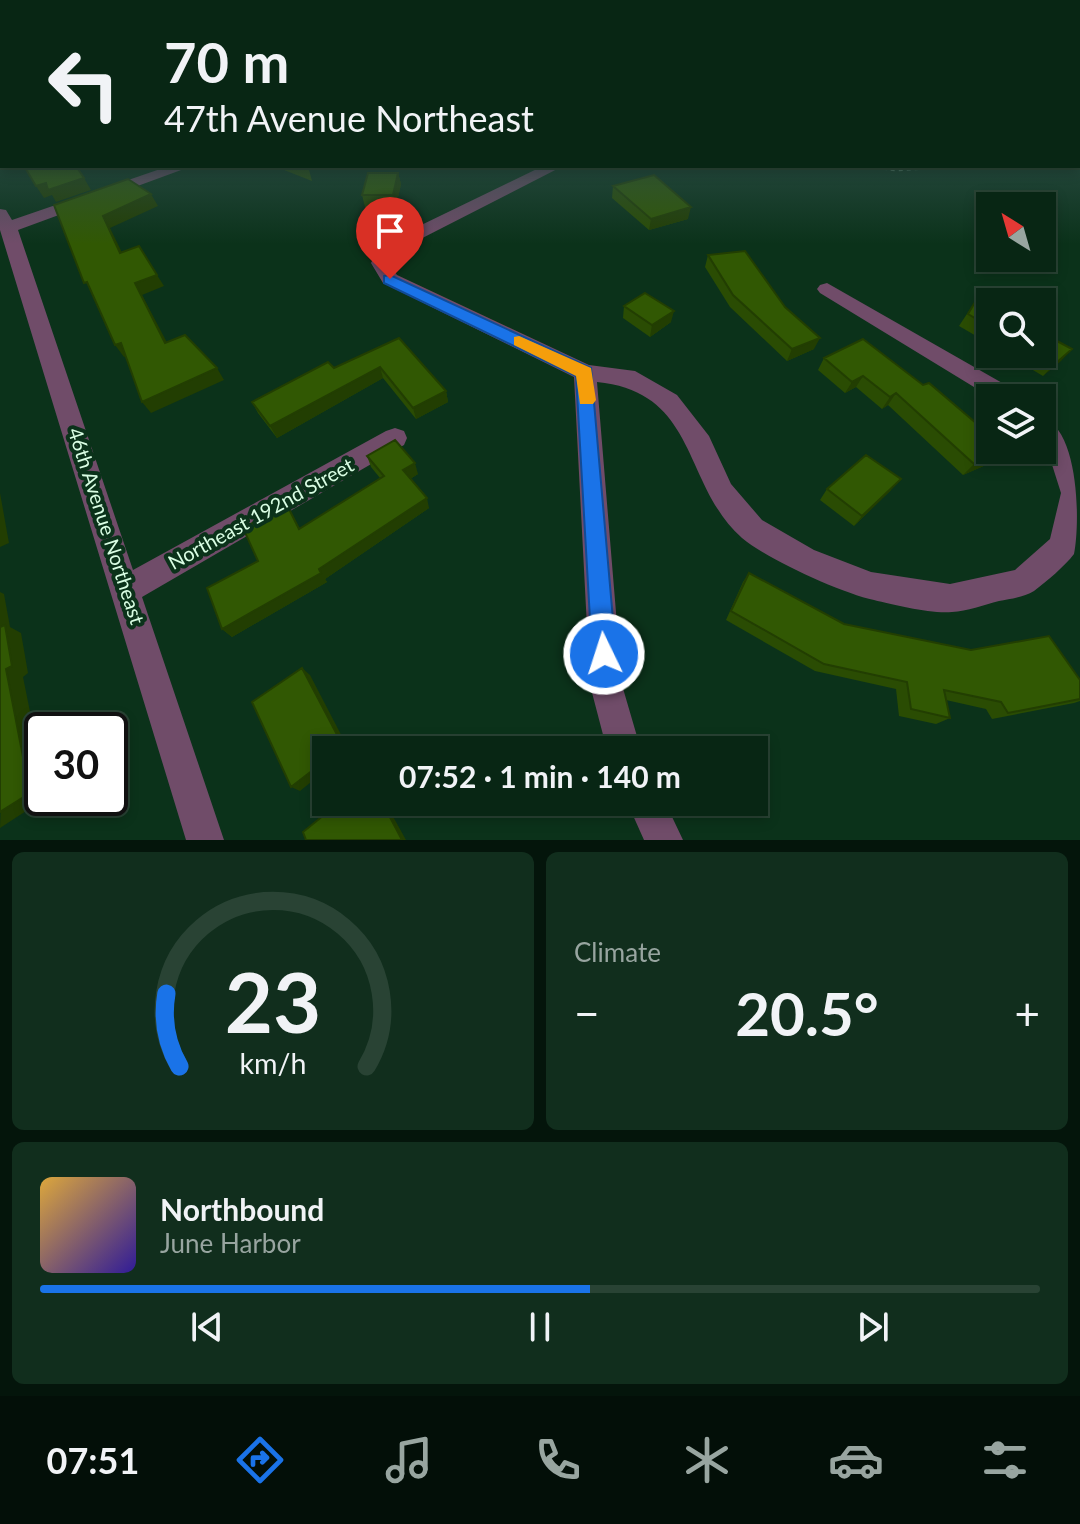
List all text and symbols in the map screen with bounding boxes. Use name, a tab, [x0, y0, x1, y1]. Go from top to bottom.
text: 70 m	[164, 28, 289, 95]
icon: left	[32, 32, 136, 136]
text: 47th Avenue Northeast	[164, 96, 534, 140]
north arrow	[976, 192, 1056, 272]
map controls	[976, 192, 1056, 464]
pin	[356, 197, 424, 279]
icon: arrive	[368, 209, 412, 253]
button: search	[976, 288, 1056, 368]
button: layers	[976, 384, 1056, 464]
street label: 46th Avenue Northeast	[64, 424, 150, 627]
street label: Northeast 192nd Street	[164, 452, 357, 574]
position arrow	[562, 612, 646, 696]
speed limit sign: 30	[24, 712, 128, 816]
text: 07:52 · 1 min · 140 m	[399, 758, 681, 794]
text: Climate	[574, 936, 661, 968]
text: 23	[225, 951, 321, 1051]
text: 20.5°	[735, 977, 879, 1049]
text: −	[574, 987, 600, 1039]
text: +	[1014, 987, 1040, 1039]
text: km/h	[240, 1046, 306, 1080]
text: Northbound	[160, 1191, 324, 1227]
text: June Harbor	[160, 1227, 301, 1259]
icon: previous	[185, 1305, 229, 1349]
icon: pause	[518, 1305, 562, 1349]
icon: next	[851, 1305, 895, 1349]
icon: directions	[232, 1432, 288, 1488]
icon: music	[381, 1432, 437, 1488]
icon: phone	[530, 1432, 586, 1488]
icon: climate	[679, 1432, 735, 1488]
icon: car	[828, 1432, 884, 1488]
icon: filters	[977, 1432, 1033, 1488]
text: 07:51	[47, 1438, 139, 1482]

